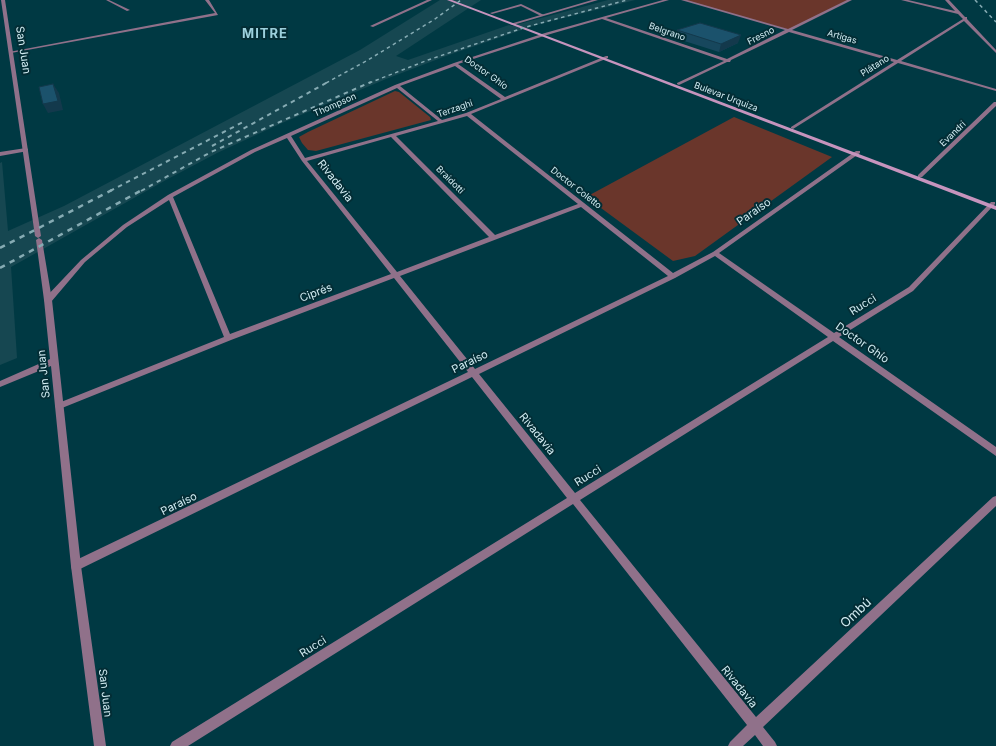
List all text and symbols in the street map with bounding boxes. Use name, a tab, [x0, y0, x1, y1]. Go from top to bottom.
street label: Belgrano	[647, 21, 687, 43]
street label: San Juan	[13, 25, 33, 75]
street label: Fresno	[746, 25, 776, 47]
district label: MITRE	[242, 26, 288, 42]
street label: Artigas	[826, 28, 858, 46]
street label: Plátano	[859, 53, 891, 79]
street label: Doctor Ghío	[462, 54, 510, 92]
street label: Bulevar Urquiza	[693, 80, 759, 114]
street label: Thompson	[312, 91, 358, 119]
street label: Terzaghi	[436, 98, 474, 120]
street label: Evandri	[938, 119, 968, 149]
street label: Rivadavia	[314, 157, 356, 205]
street label: Braidotti	[434, 164, 466, 196]
street label: Doctor Coletto	[548, 165, 604, 211]
street label: Paraíso	[734, 196, 774, 228]
street label: Ciprés	[298, 281, 334, 305]
street label: Rucci	[847, 292, 879, 318]
street label: Doctor Ghío	[833, 320, 891, 366]
street label: Paraíso	[450, 348, 490, 376]
street label: San Juan	[35, 349, 53, 399]
street label: Rivadavia	[516, 410, 558, 458]
street label: Rucci	[572, 463, 604, 489]
street label: Paraíso	[159, 490, 199, 518]
street label: Ombú	[837, 595, 875, 631]
street label: Rucci	[297, 634, 329, 660]
street label: Rivadavia	[718, 663, 760, 711]
street label: San Juan	[96, 668, 114, 718]

